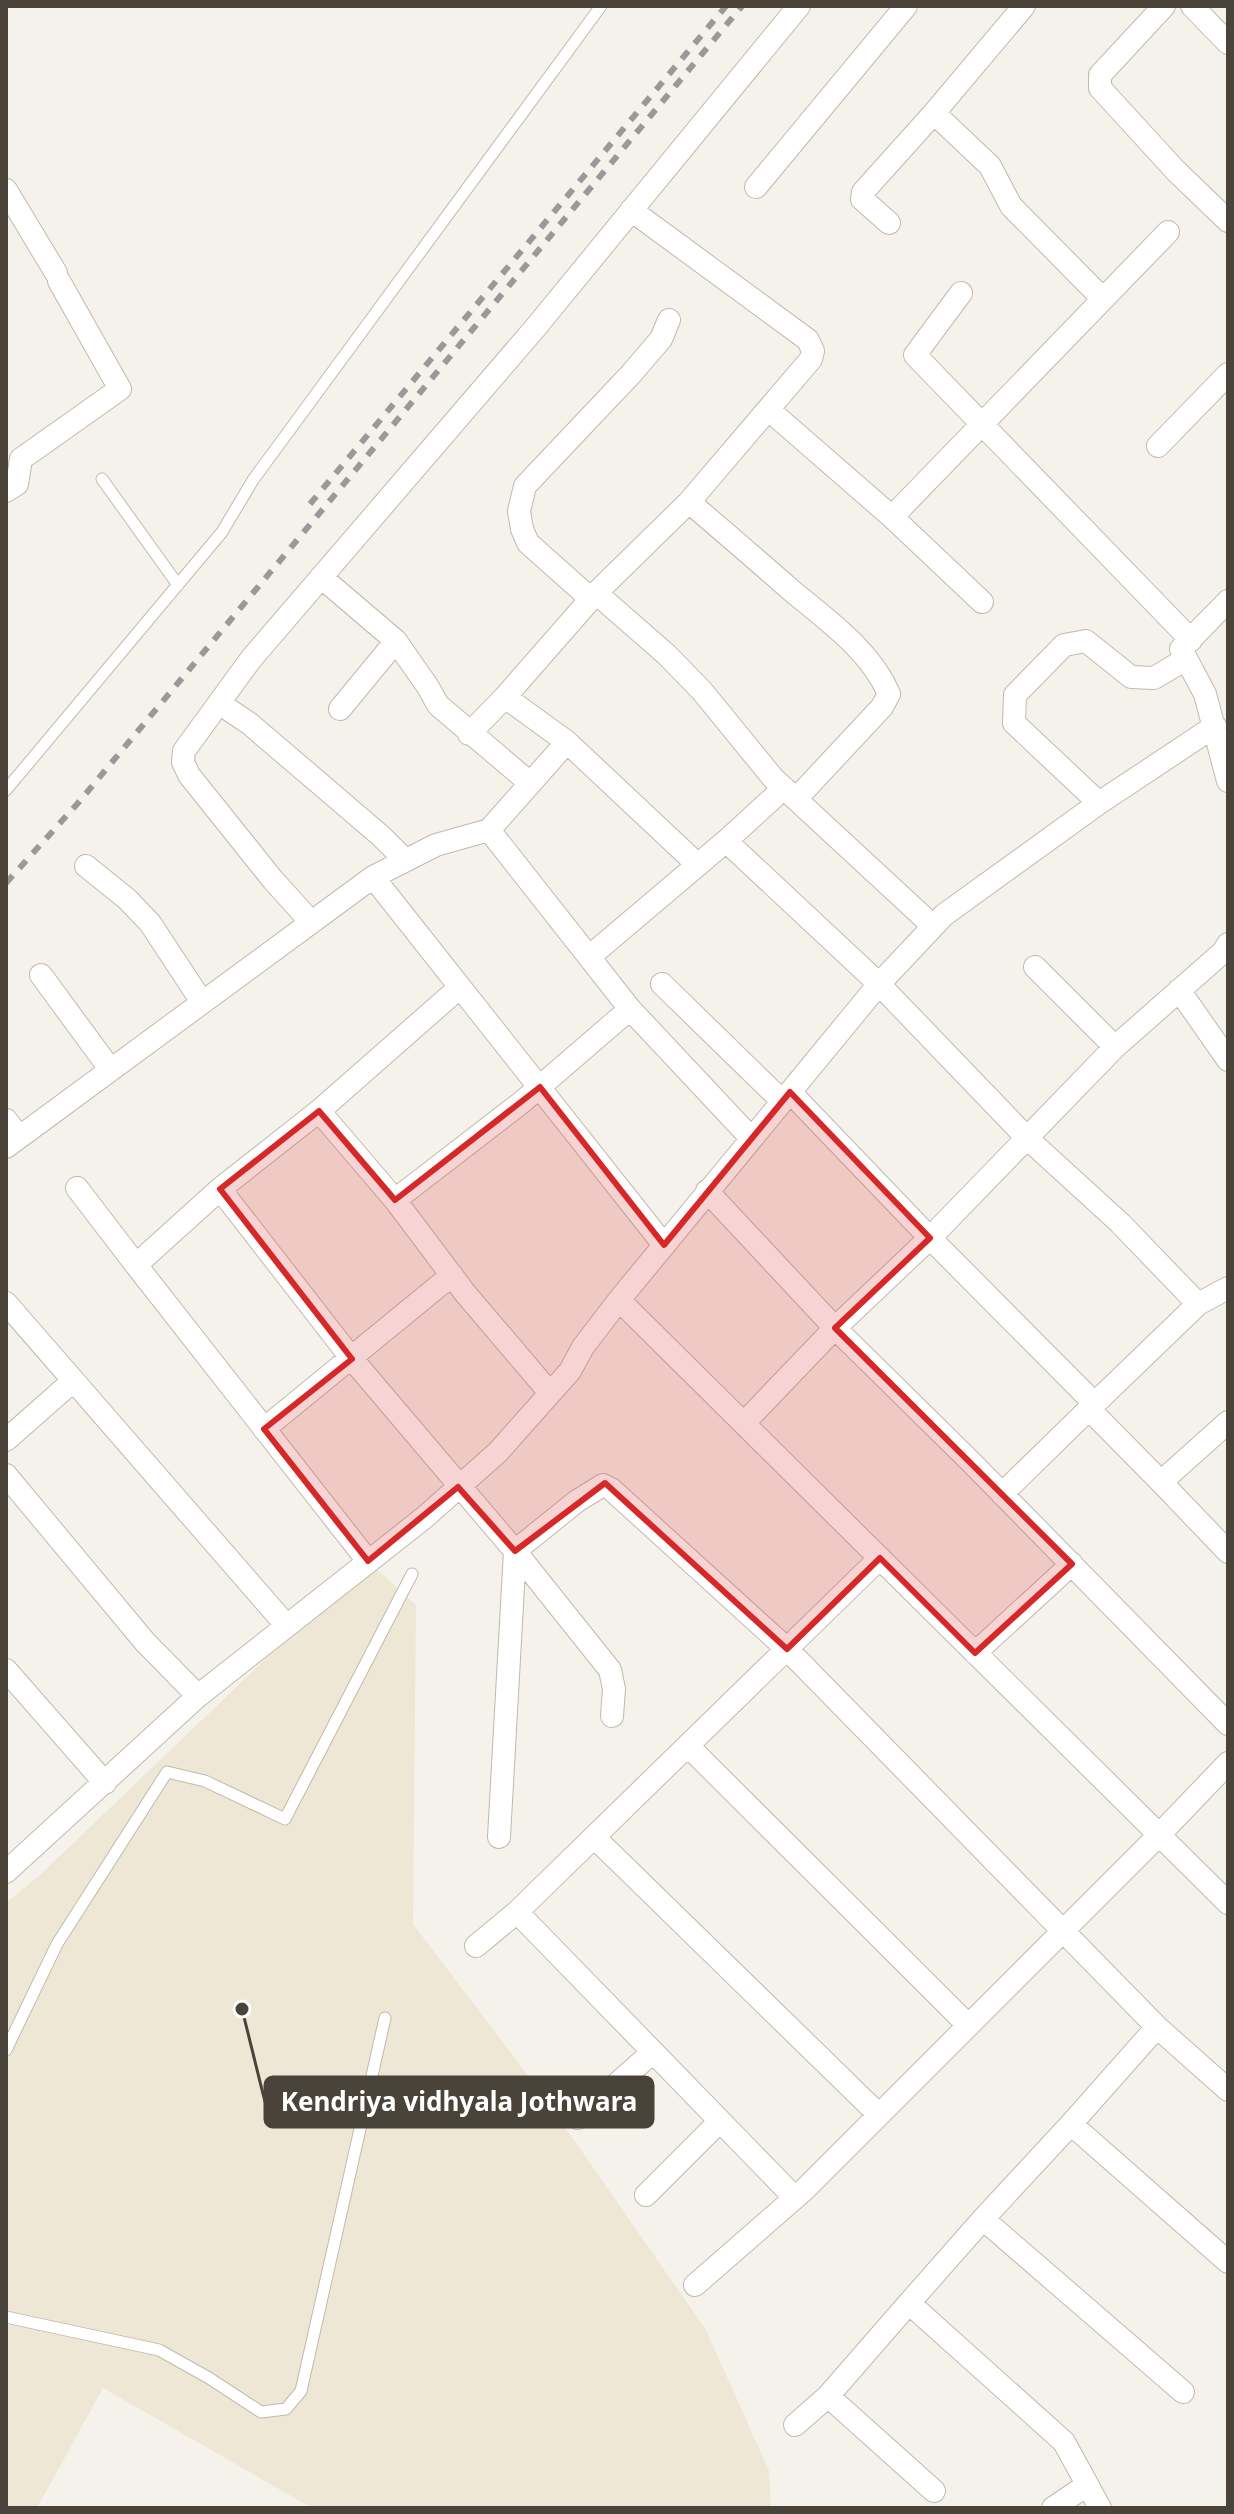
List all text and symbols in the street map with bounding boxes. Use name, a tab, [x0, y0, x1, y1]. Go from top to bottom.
callout: Kendriya vidhyala Jothwara	[265, 2077, 653, 2127]
text: Kendriya vidhyala Jothwara	[281, 2083, 637, 2119]

